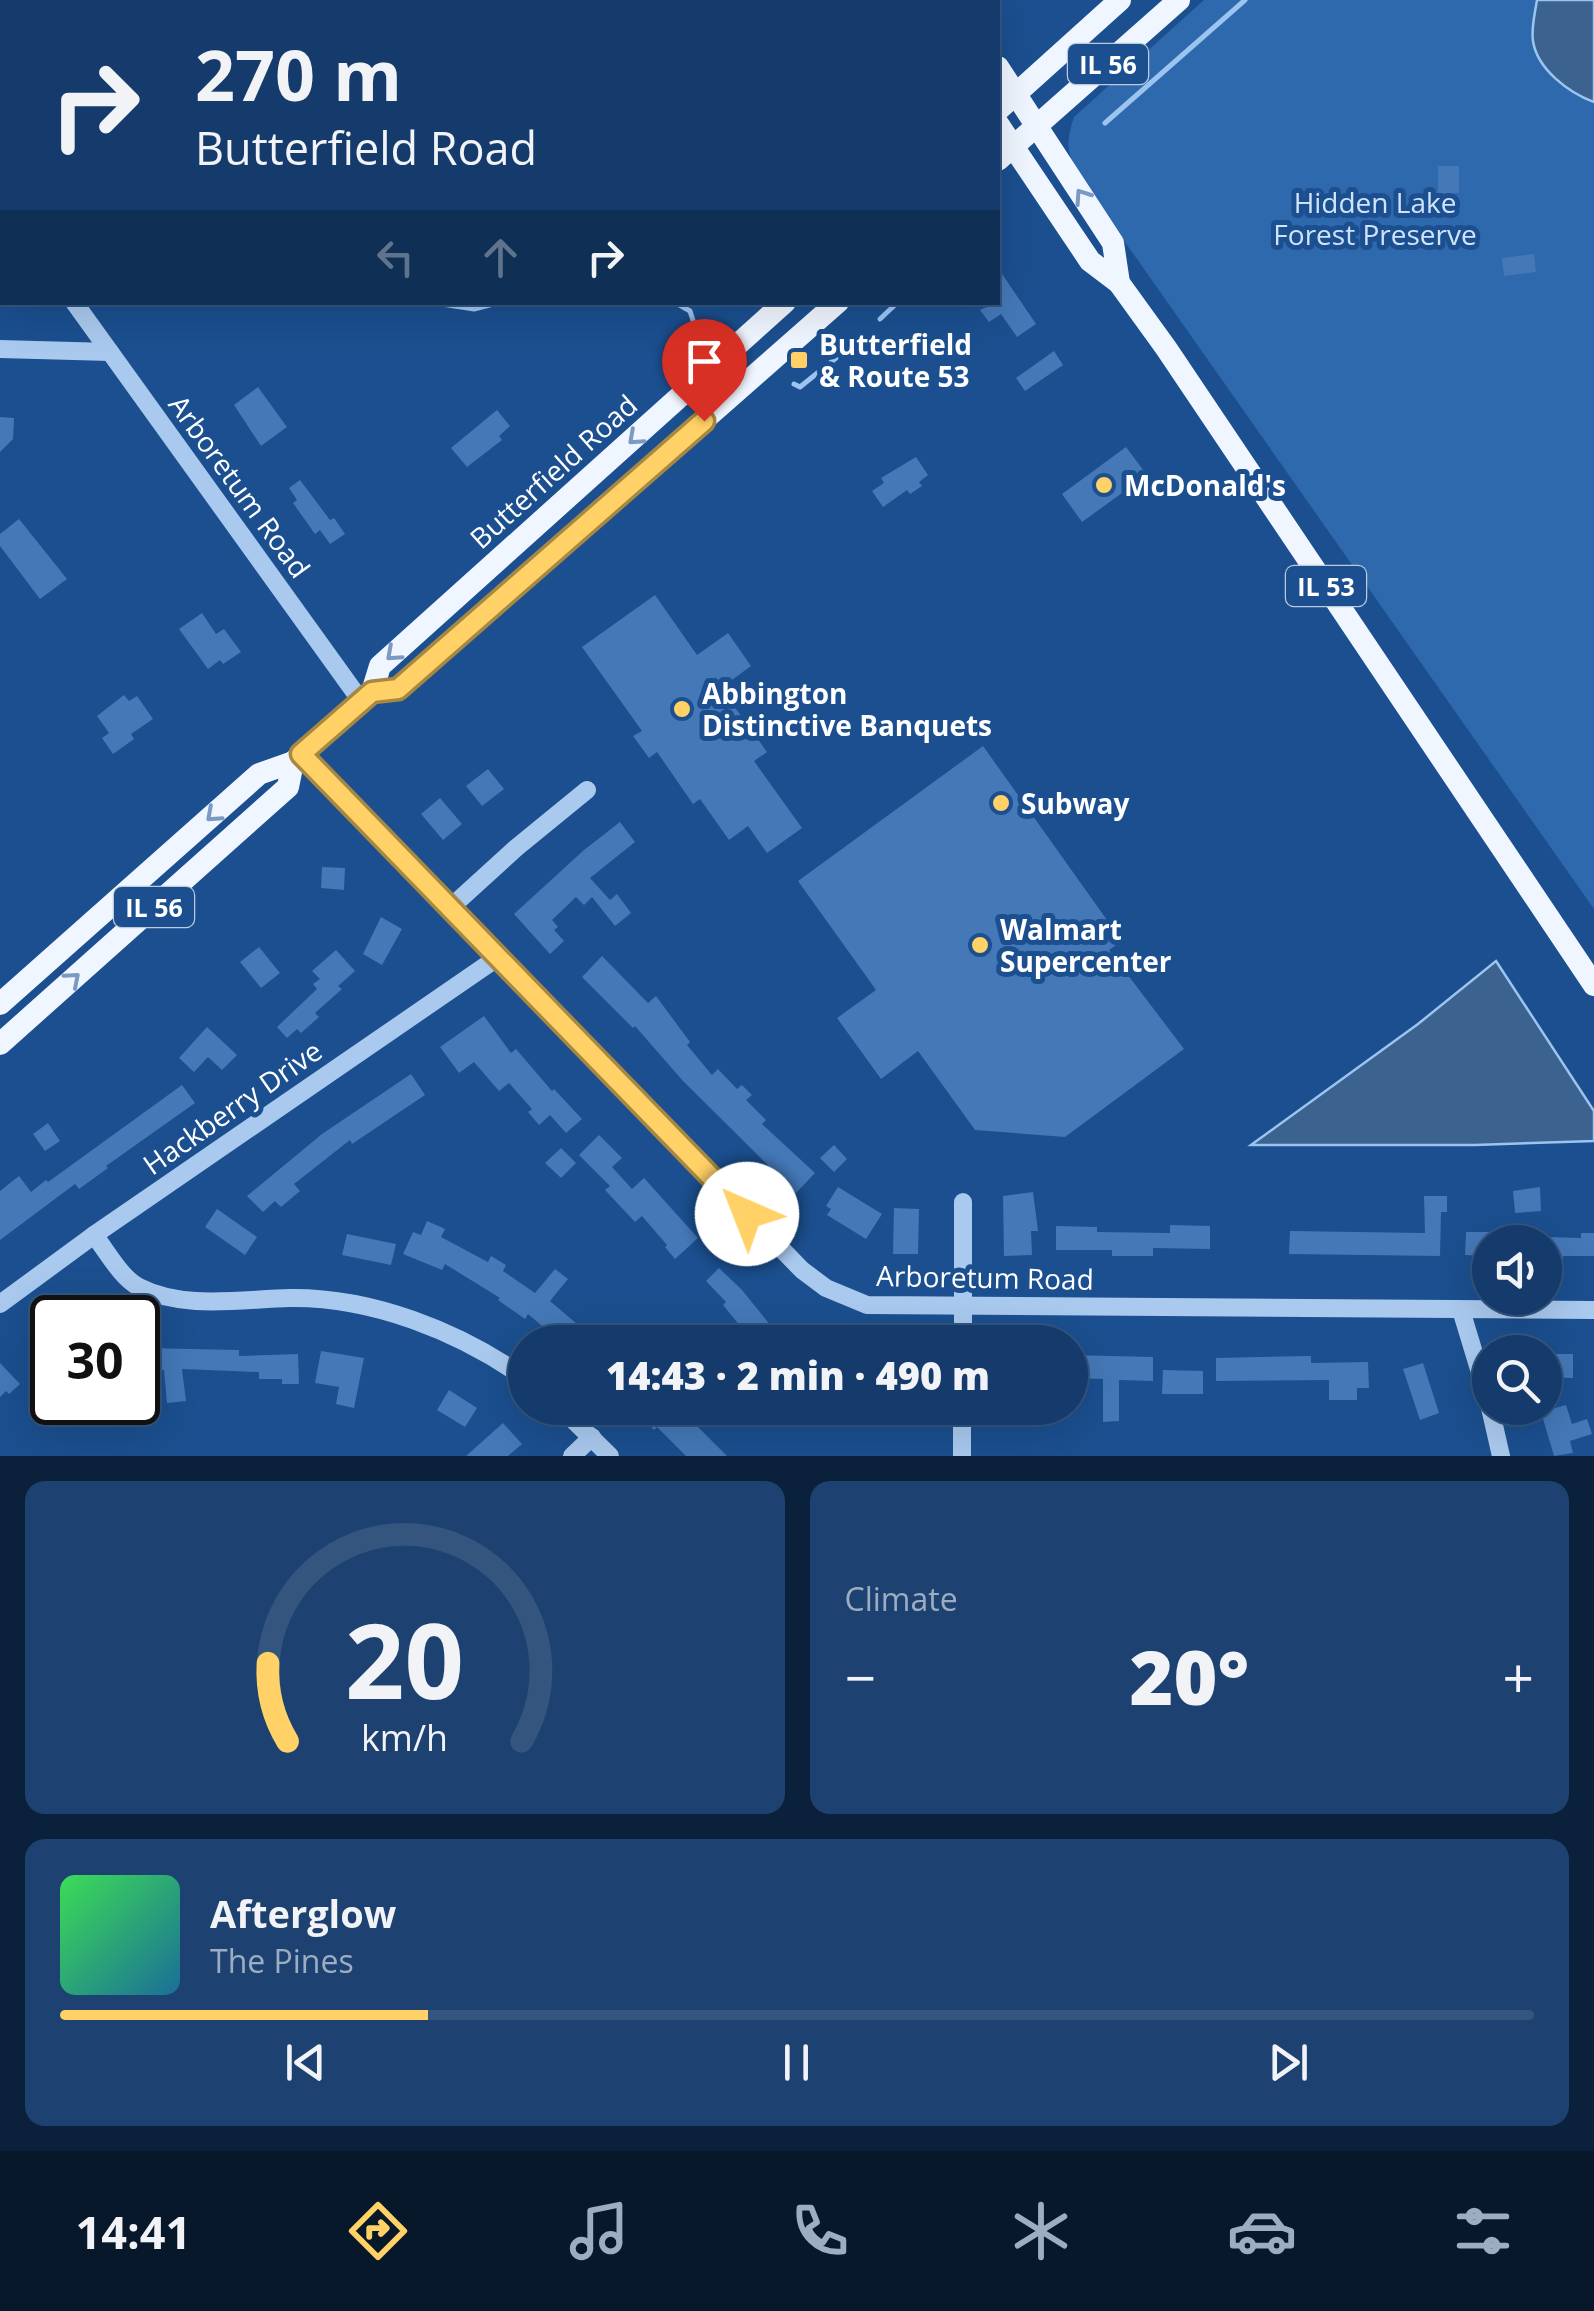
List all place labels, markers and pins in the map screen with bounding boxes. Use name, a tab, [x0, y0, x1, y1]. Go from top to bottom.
pin	[662, 319, 747, 422]
place label: Butterfield & Route 53	[819, 325, 972, 395]
marker: Butterfield & Route 53	[788, 349, 810, 371]
place label: McDonald's	[1124, 466, 1286, 504]
marker: McDonald's	[1093, 474, 1115, 496]
place label: Abbington Distinctive Banquets	[702, 674, 992, 744]
marker: Abbington Distinctive Banquets	[671, 698, 693, 720]
place label: Subway	[1021, 784, 1129, 822]
marker: Subway	[990, 792, 1012, 814]
place label: Walmart Supercenter	[1000, 910, 1172, 980]
marker: Walmart Supercenter	[969, 934, 991, 956]

